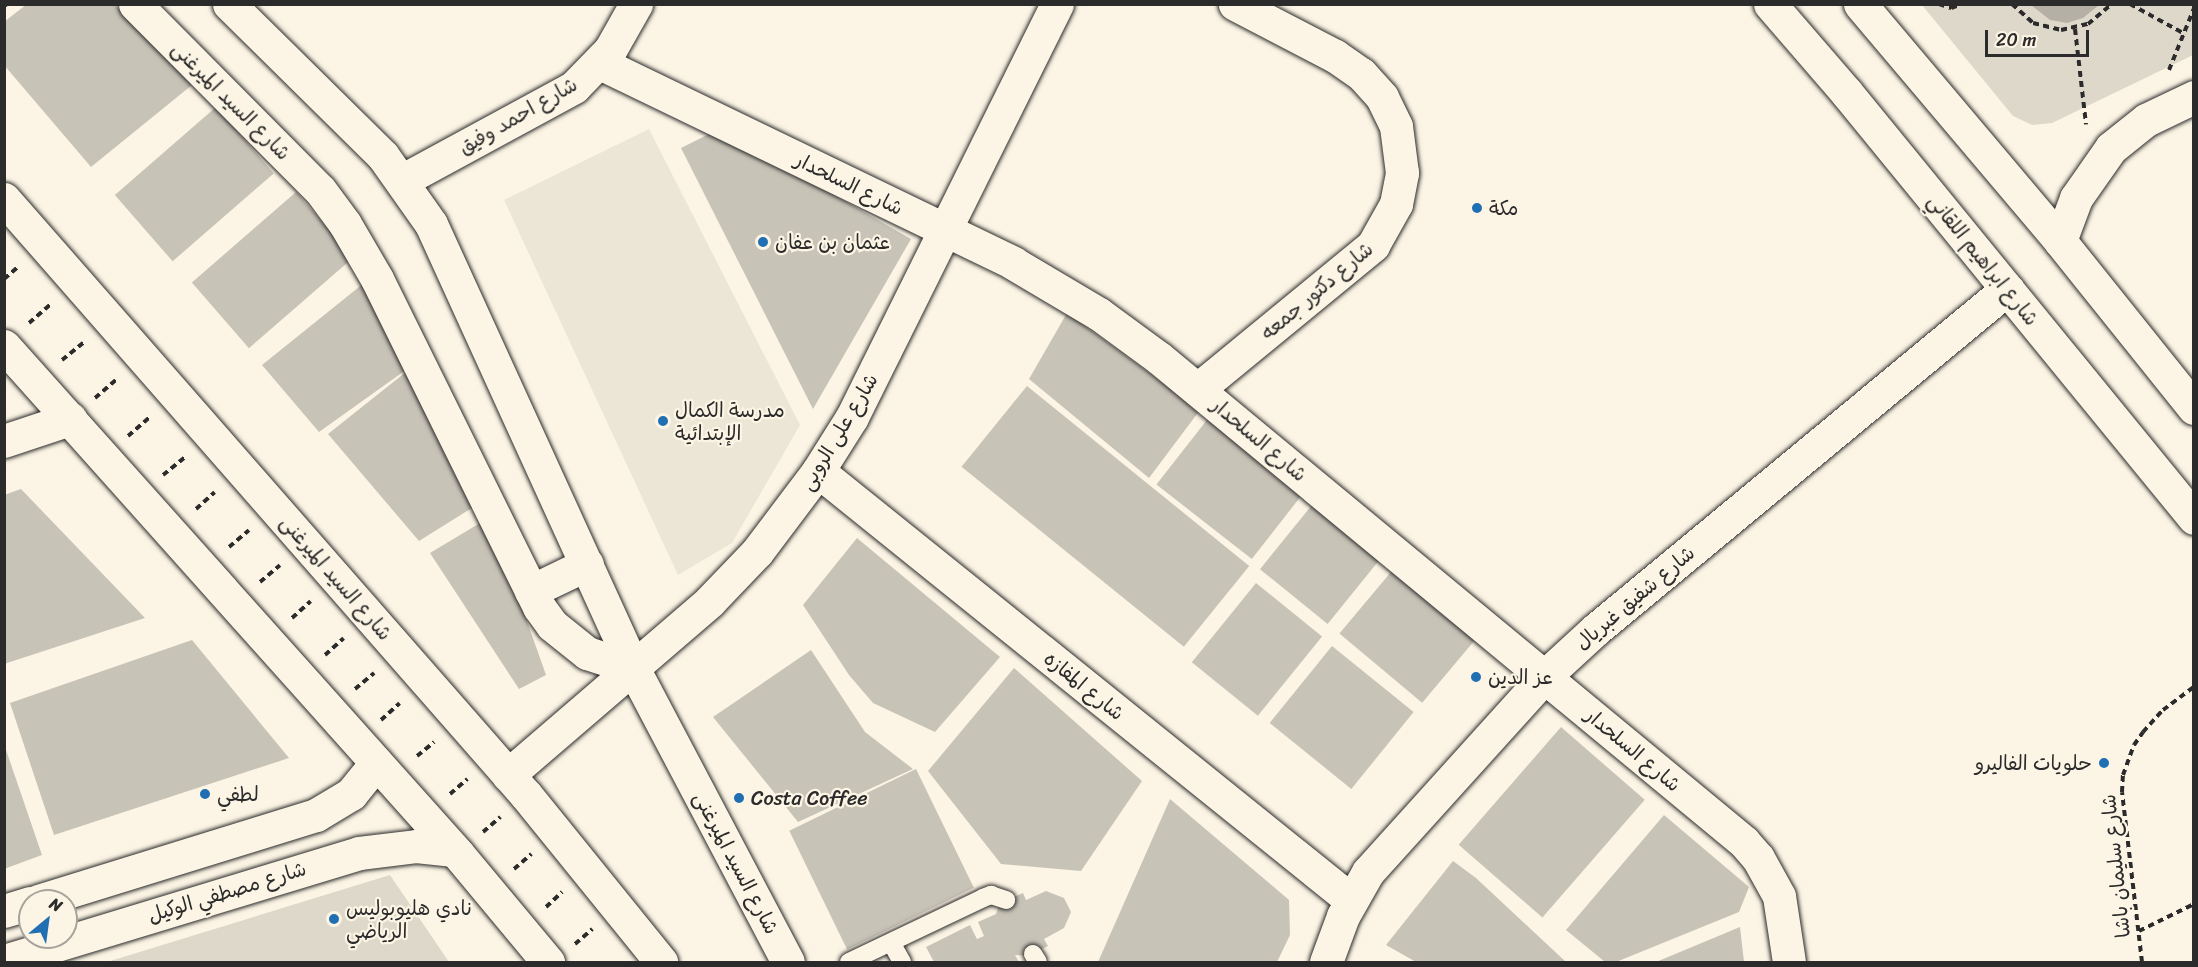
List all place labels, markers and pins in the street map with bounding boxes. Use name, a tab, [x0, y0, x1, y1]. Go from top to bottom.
place label: مكة	[1489, 196, 1518, 220]
marker: مكة	[1470, 201, 1484, 215]
place label: عثمان بن عفان	[775, 230, 890, 254]
marker: عثمان بن عفان	[756, 235, 770, 249]
place label: مدرسة الكمال الإبتدائية	[675, 398, 785, 445]
marker: مدرسة الكمال الإبتدائية	[656, 414, 670, 428]
place label: عز الدين	[1488, 665, 1553, 689]
marker: عز الدين	[1469, 670, 1483, 684]
place label: حلويات الفاليرو	[1975, 751, 2092, 775]
marker: حلويات الفاليرو	[2097, 756, 2111, 770]
place label: لطفي	[217, 782, 259, 806]
place label: Costa Coffee	[751, 786, 867, 810]
marker: لطفي	[198, 787, 212, 801]
marker: Costa Coffee	[732, 791, 746, 805]
place label: نادي هليوبوليس الرياضي	[346, 896, 472, 943]
marker: نادي هليوبوليس الرياضي	[327, 912, 341, 926]

